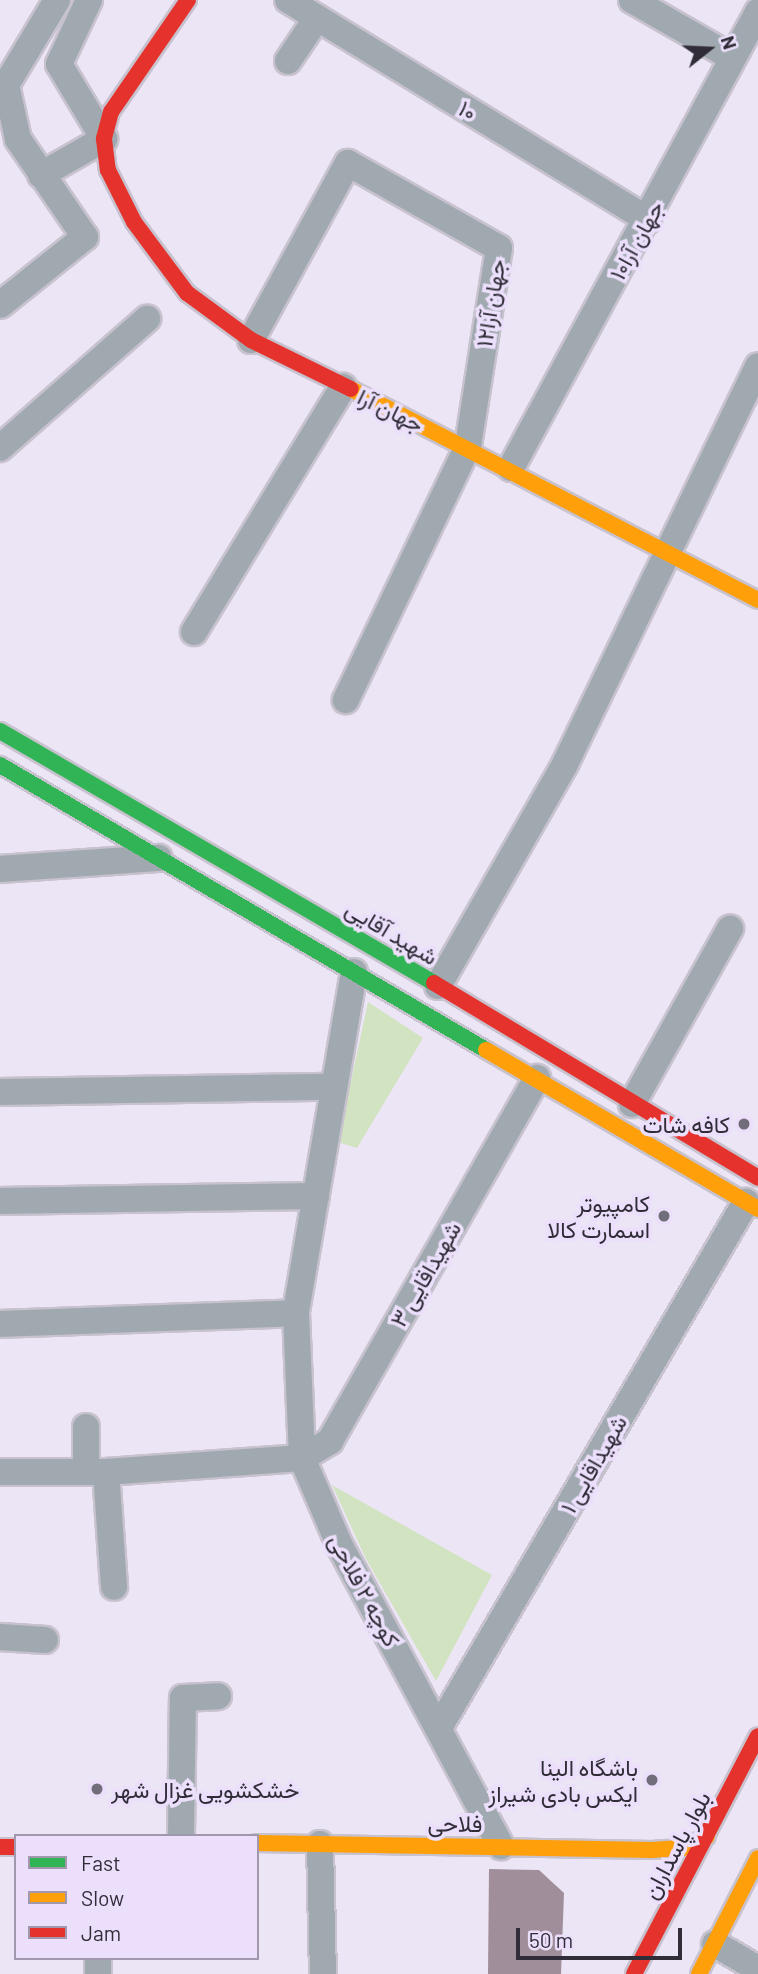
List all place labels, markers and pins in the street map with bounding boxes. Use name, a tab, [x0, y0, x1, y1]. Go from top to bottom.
place label: کافه شات	[642, 1110, 730, 1138]
marker: کافه شات	[736, 1116, 752, 1132]
place label: کامپیوتر اسمارت کالا	[547, 1189, 650, 1243]
marker: کامپیوتر اسمارت کالا	[656, 1208, 672, 1224]
place label: باشگاه الینا ایکس بادی شیراز	[488, 1753, 638, 1807]
marker: باشگاه الینا ایکس بادی شیراز	[644, 1772, 660, 1788]
place label: خشکشویی غزال شهر	[111, 1775, 299, 1803]
marker: خشکشویی غزال شهر	[89, 1781, 105, 1797]

